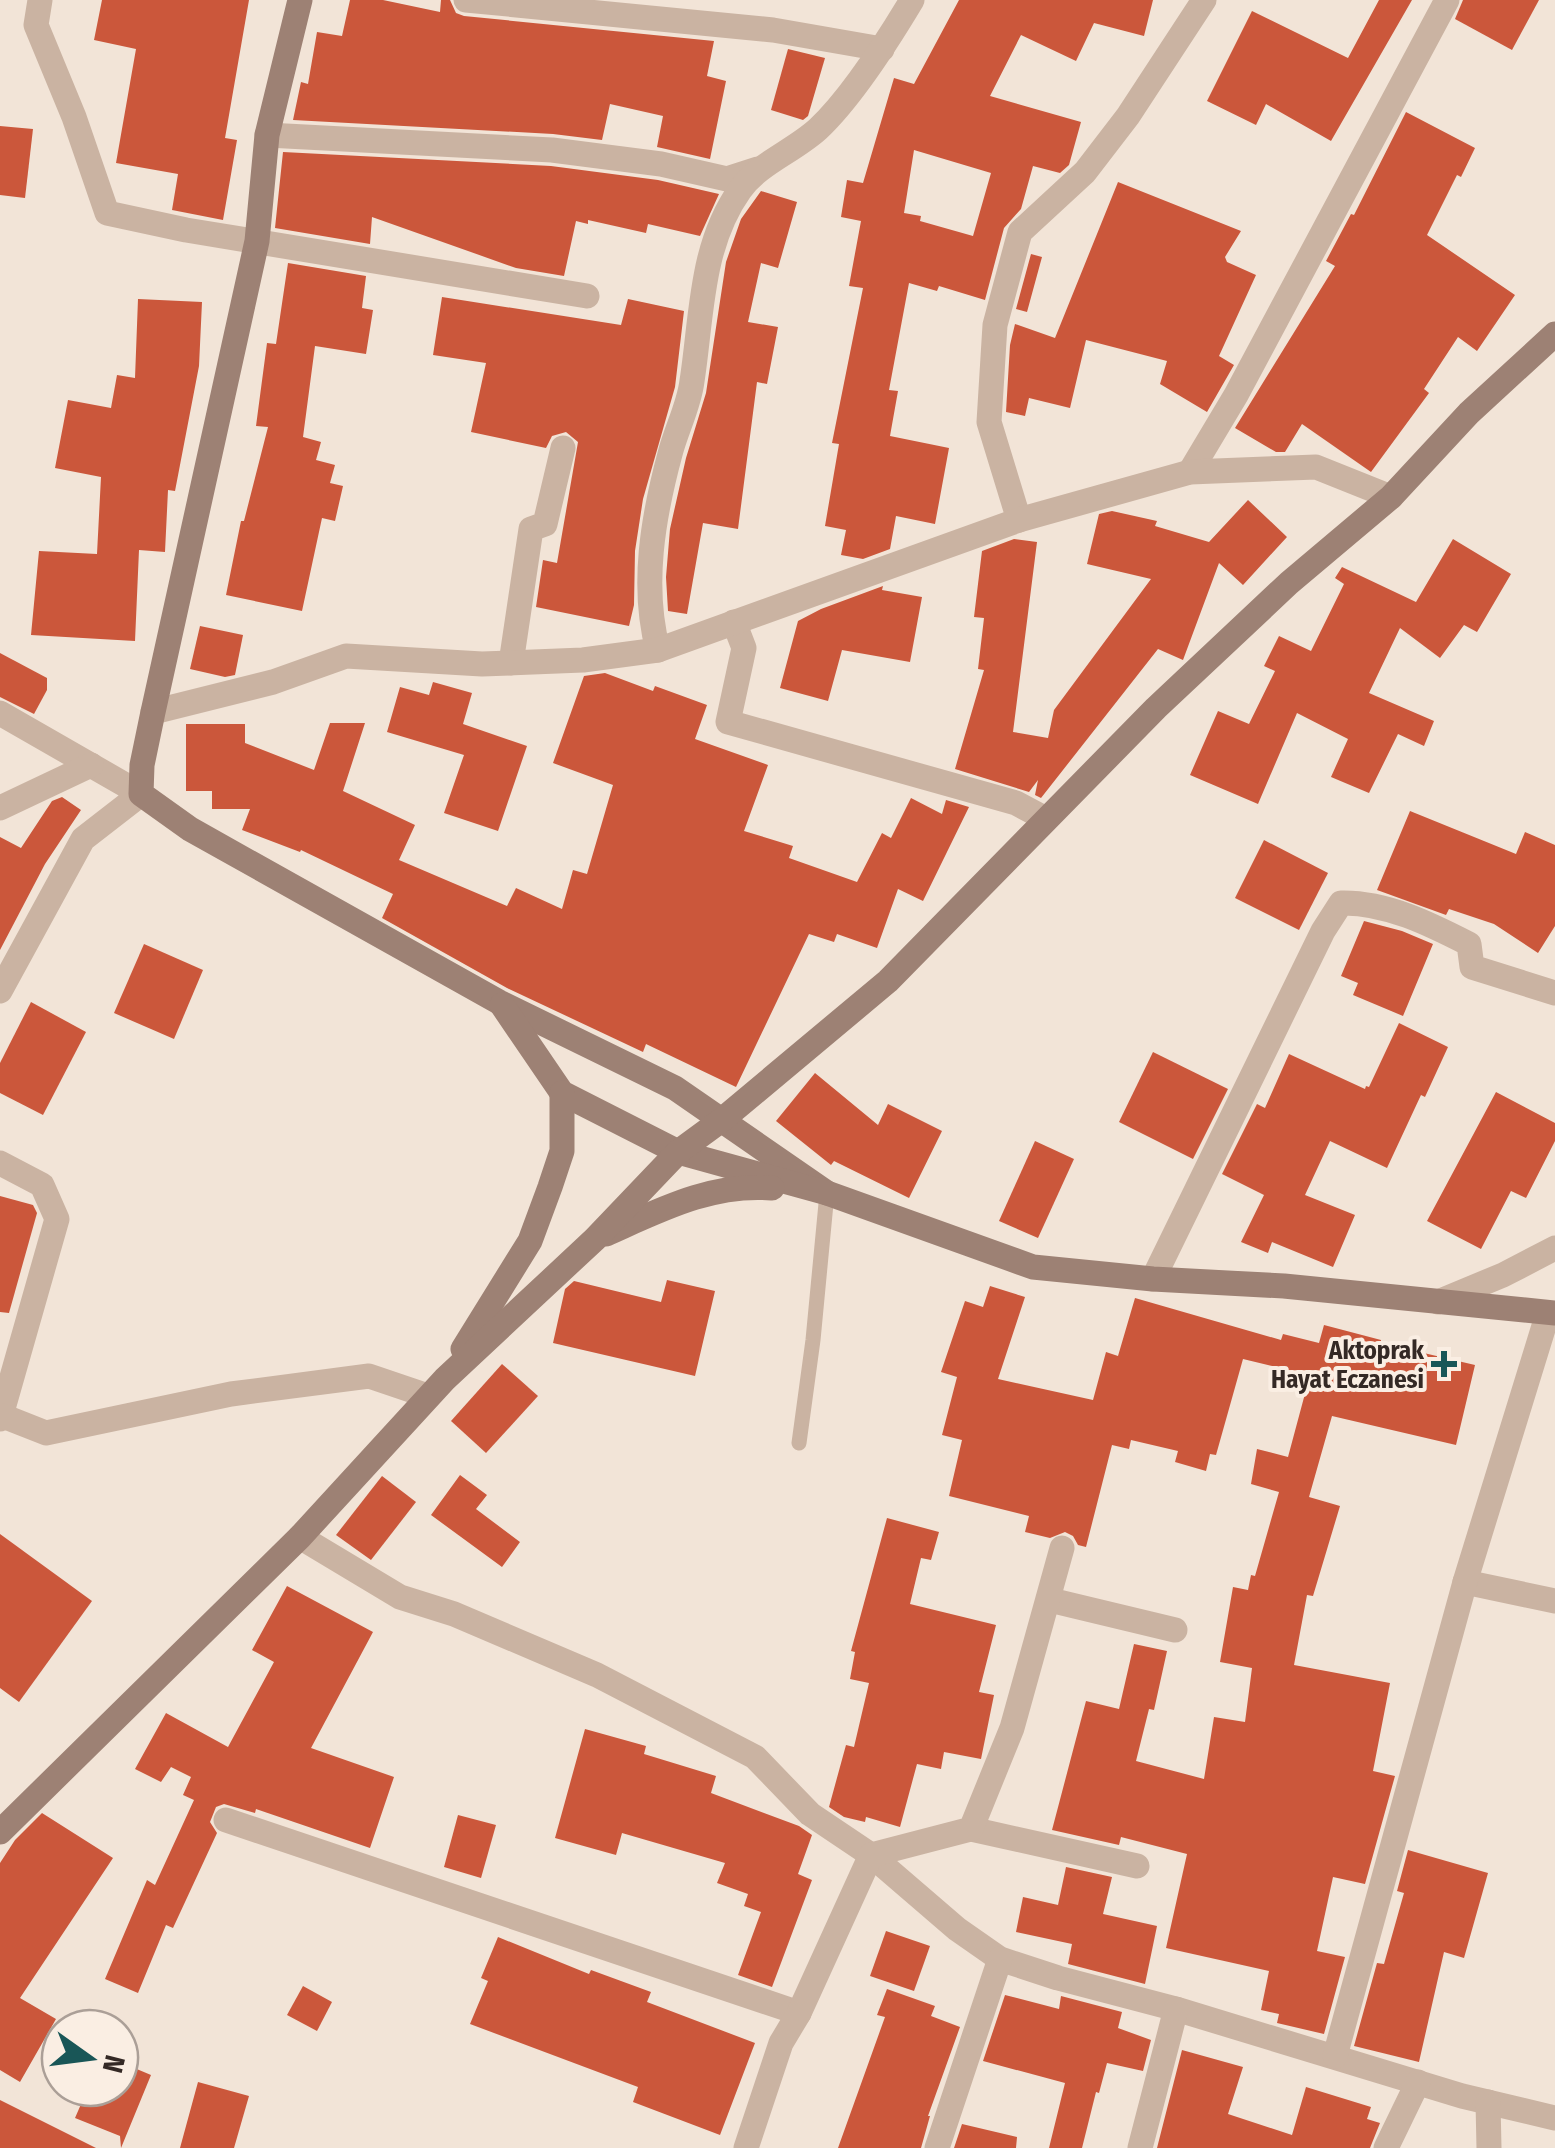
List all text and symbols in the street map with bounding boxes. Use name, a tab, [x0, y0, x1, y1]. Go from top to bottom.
place label: Aktoprak Hayat Eczanesi	[1271, 1336, 1424, 1395]
marker: Aktoprak Hayat Eczanesi	[1433, 1353, 1455, 1375]
north arrow	[40, 2008, 140, 2108]
text: N	[96, 2052, 132, 2076]

